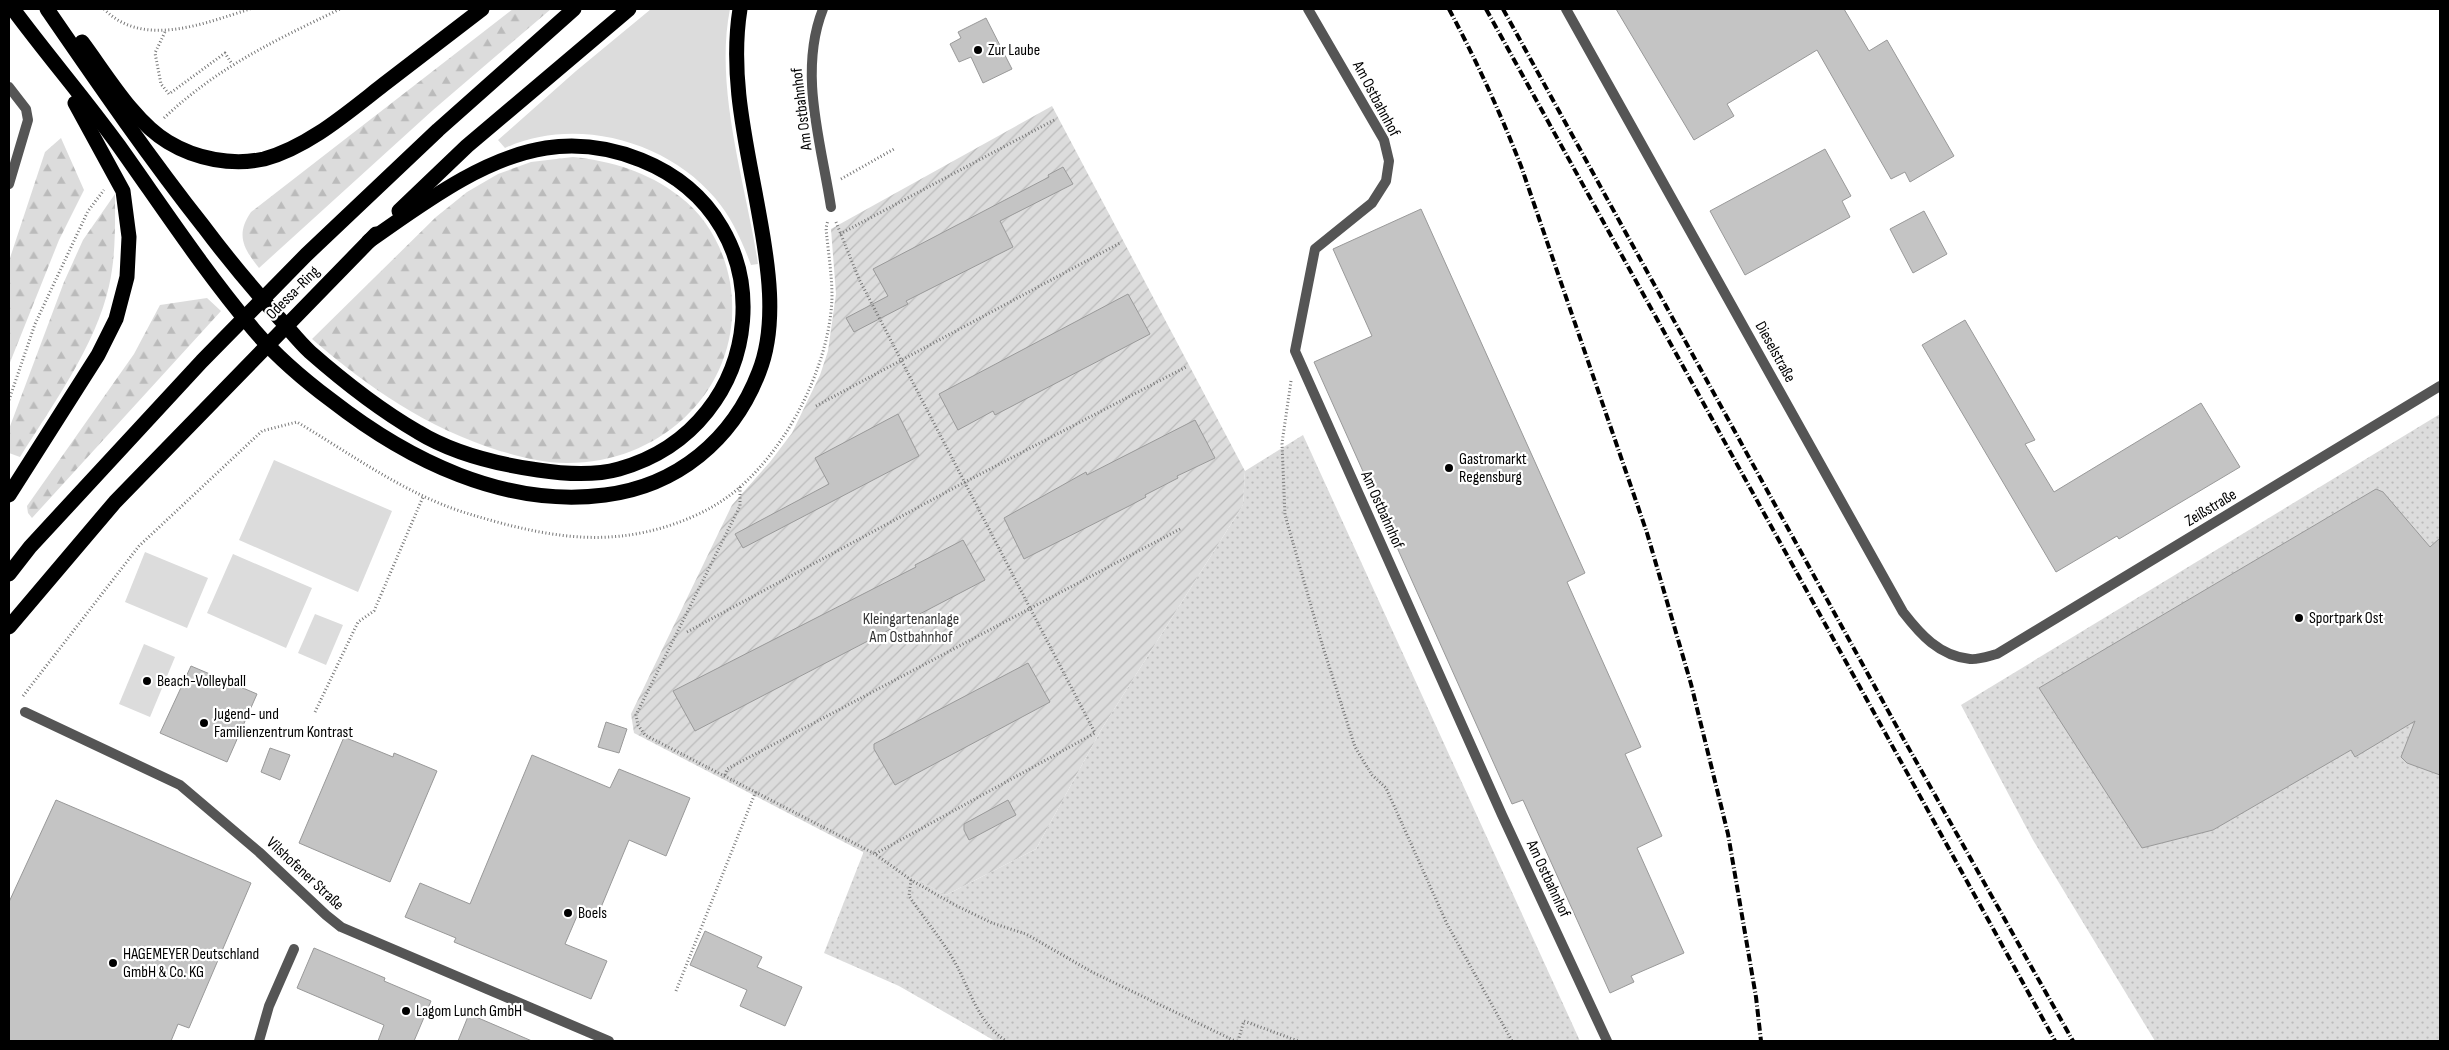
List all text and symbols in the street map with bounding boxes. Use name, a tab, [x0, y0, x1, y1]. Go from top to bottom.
place label: Zur Laube	[988, 41, 1040, 60]
marker: Zur Laube	[972, 44, 984, 56]
street label: Am Ostbahnhof	[1348, 57, 1404, 140]
street label: Am Ostbahnhof	[787, 66, 817, 152]
street label: Odessa-Ring	[262, 262, 324, 324]
street label: Dieselstraße	[1751, 318, 1799, 386]
place label: Gastromarkt Regensburg	[1459, 450, 1527, 487]
marker: Gastromarkt Regensburg	[1443, 462, 1455, 474]
street label: Am Ostbahnhof	[1356, 467, 1408, 552]
street label: Zeißstraße	[2182, 485, 2240, 531]
place label: Sportpark Ost	[2309, 609, 2383, 628]
park label: Kleingartenanlage Am Ostbahnhof	[863, 610, 959, 647]
marker: Sportpark Ost	[2293, 612, 2305, 624]
place label: Beach-Volleyball	[157, 672, 246, 691]
marker: Beach-Volleyball	[141, 675, 153, 687]
place label: Jugend- und Familienzentrum Kontrast	[213, 705, 353, 742]
marker: Jugend- und Familienzentrum Kontrast	[198, 717, 210, 729]
street label: Vilshofener Straße	[262, 833, 348, 915]
street label: Am Ostbahnhof	[1521, 836, 1574, 921]
place label: Boels	[578, 904, 607, 923]
marker: Boels	[562, 907, 574, 919]
place label: HAGEMEYER Deutschland GmbH & Co. KG	[123, 945, 259, 982]
marker: HAGEMEYER Deutschland GmbH & Co. KG	[107, 957, 119, 969]
place label: Lagom Lunch GmbH	[416, 1002, 522, 1021]
marker: Lagom Lunch GmbH	[400, 1005, 412, 1017]

